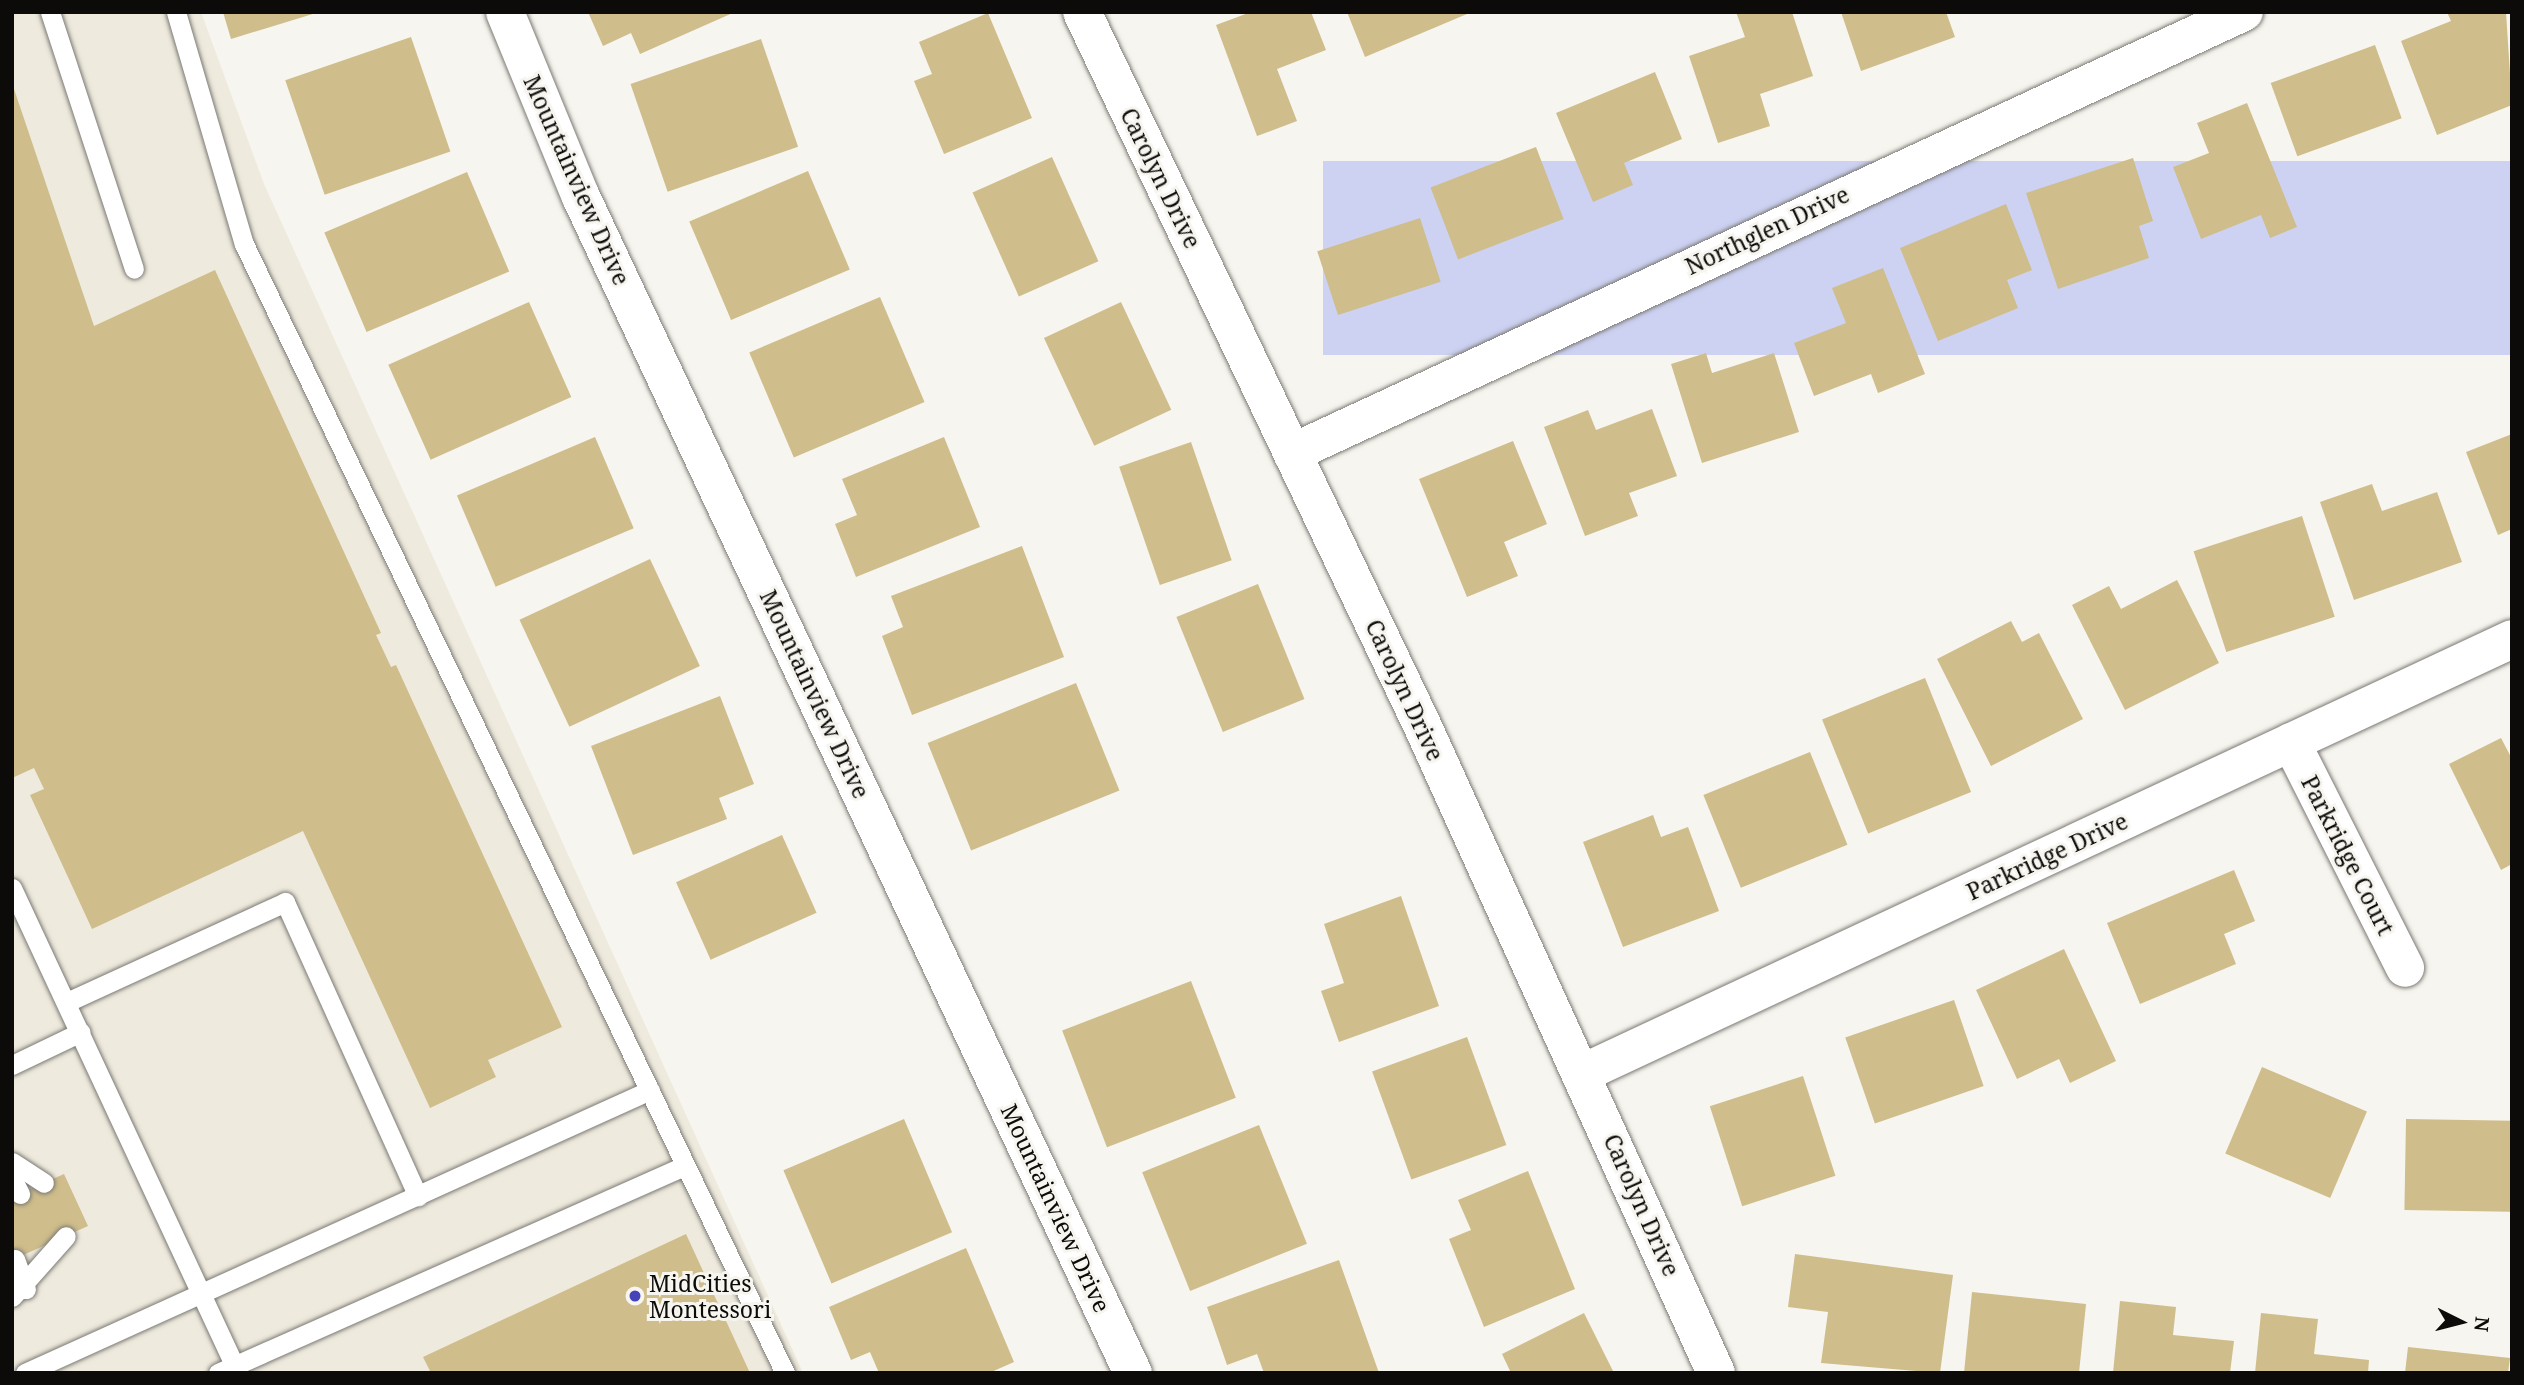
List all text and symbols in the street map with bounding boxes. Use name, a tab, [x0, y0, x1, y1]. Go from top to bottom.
street label: Mountainview Drive	[518, 71, 636, 289]
street label: Carolyn Drive	[1115, 103, 1207, 253]
street label: Northglen Drive	[1681, 180, 1853, 280]
street label: Mountainview Drive	[755, 585, 875, 803]
street label: Carolyn Drive	[1360, 615, 1450, 765]
street label: Parkridge Court	[2296, 771, 2400, 939]
street label: Parkridge Drive	[1962, 807, 2132, 905]
street label: Mountainview Drive	[996, 1099, 1116, 1317]
street label: Carolyn Drive	[1598, 1130, 1686, 1280]
place label: MidCities Montessori	[649, 1269, 771, 1323]
north arrow	[2426, 1287, 2496, 1357]
marker: MidCities Montessori	[627, 1288, 643, 1304]
text: N	[2468, 1315, 2496, 1333]

